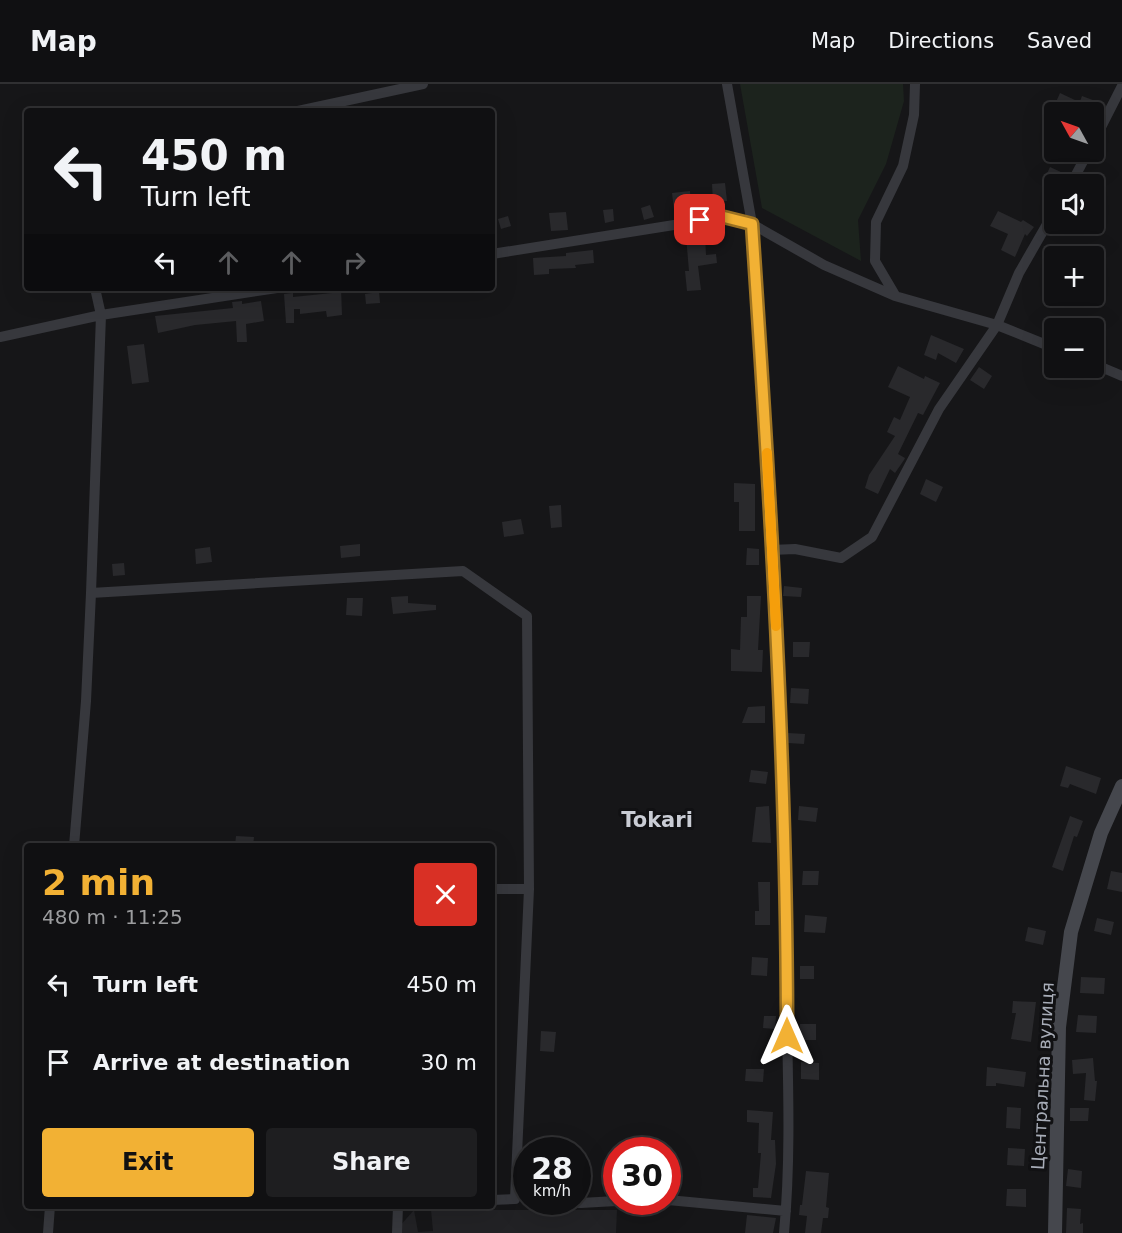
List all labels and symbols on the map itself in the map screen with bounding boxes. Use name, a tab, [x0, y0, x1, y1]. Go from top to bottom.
north arrow	[1044, 102, 1104, 162]
pin	[674, 194, 725, 245]
district label: Tokari	[621, 808, 693, 832]
street label: Центральна вулиця	[1027, 982, 1058, 1170]
position arrow	[755, 1004, 819, 1068]
speed limit sign: 30	[603, 1137, 681, 1215]

